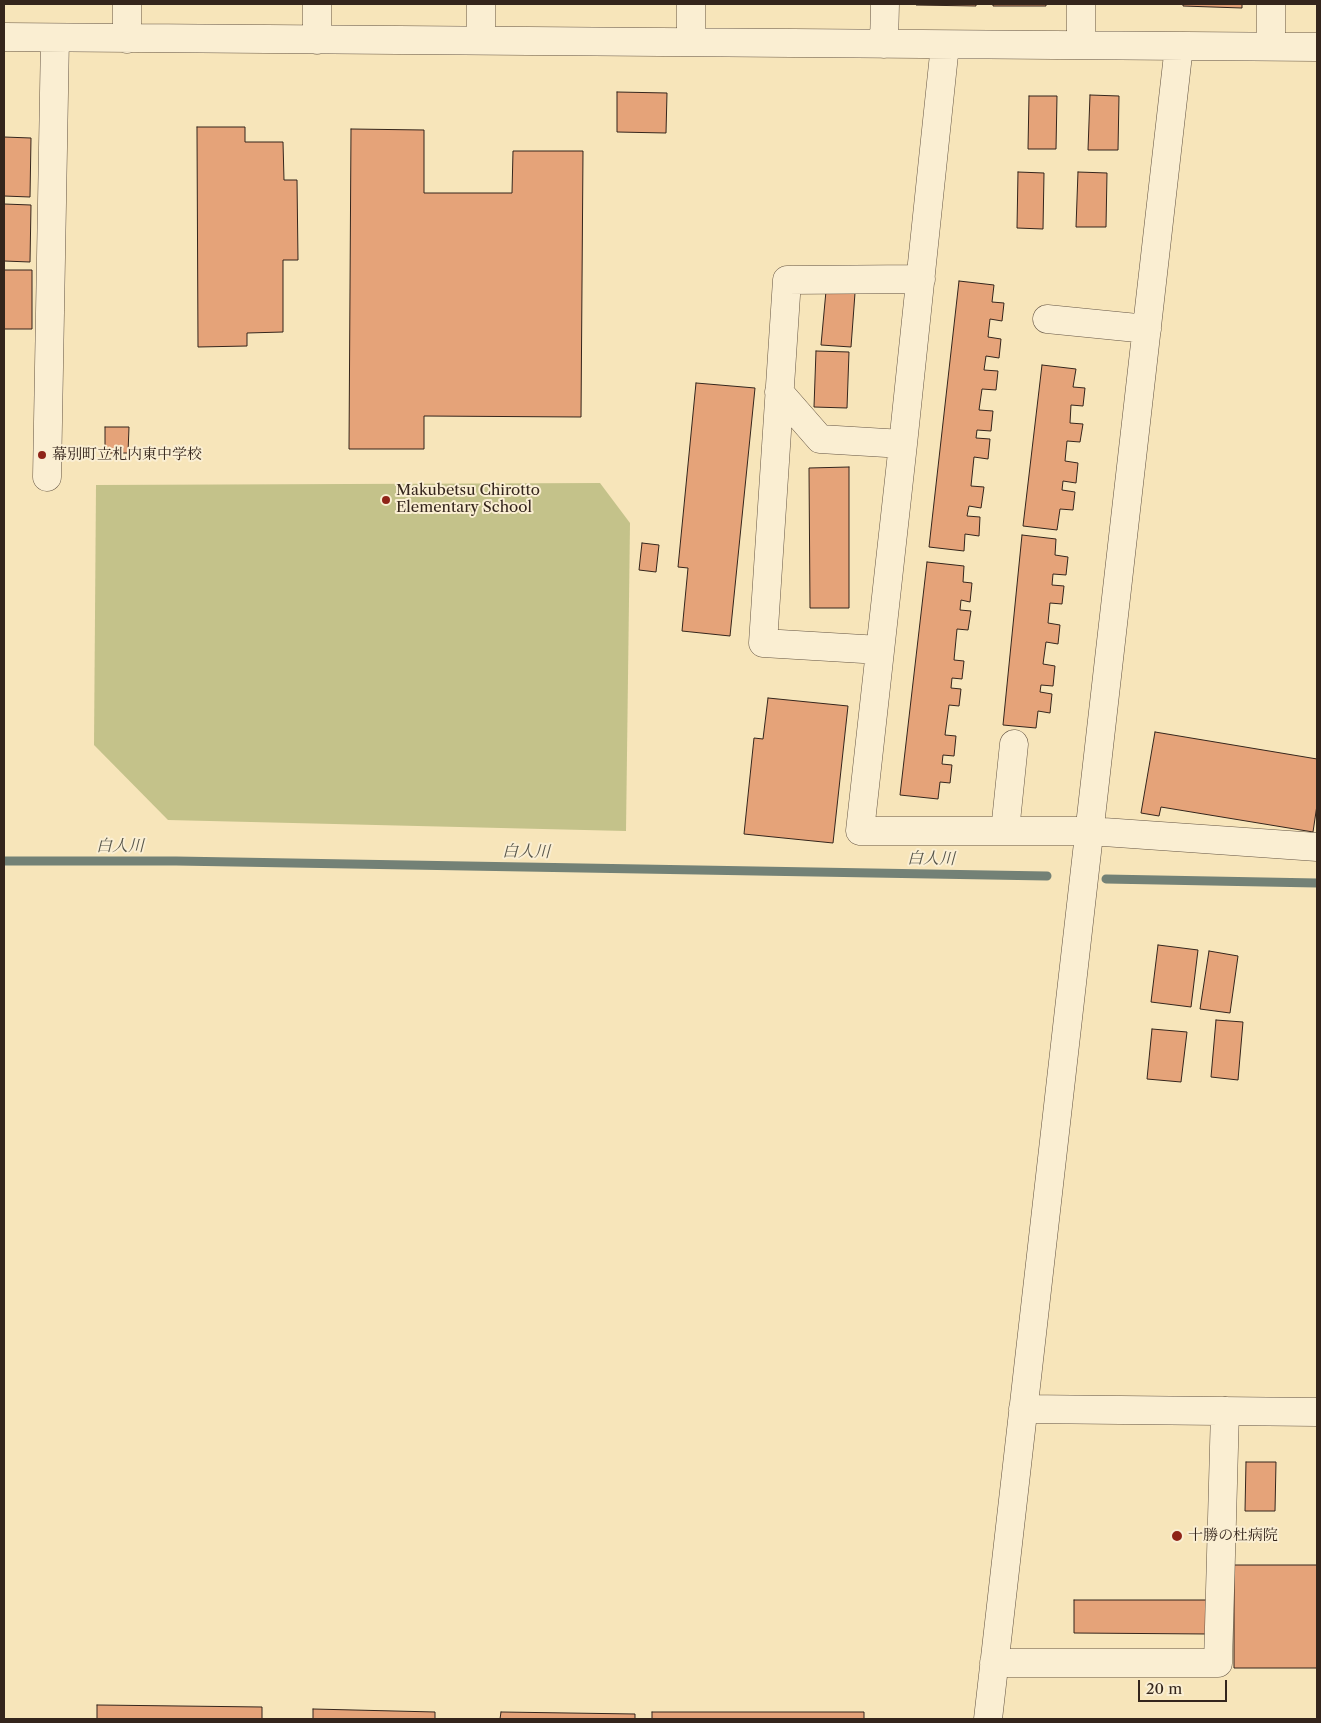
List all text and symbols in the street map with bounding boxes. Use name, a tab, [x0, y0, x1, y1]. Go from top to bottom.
place label: 幕別町立札内東中学校	[52, 446, 202, 464]
marker: 幕別町立札内東中学校	[36, 449, 48, 461]
place label: Makubetsu Chirotto Elementary School	[396, 482, 540, 517]
marker: Makubetsu Chirotto Elementary School	[380, 494, 392, 506]
water label: 白人川	[96, 836, 144, 856]
water label: 白人川	[502, 842, 550, 862]
water label: 白人川	[907, 849, 955, 869]
place label: 十勝の杜病院	[1188, 1527, 1278, 1545]
marker: 十勝の杜病院	[1170, 1529, 1184, 1543]
scale bar	[1141, 1670, 1230, 1702]
text: 20 m	[1146, 1679, 1182, 1698]

